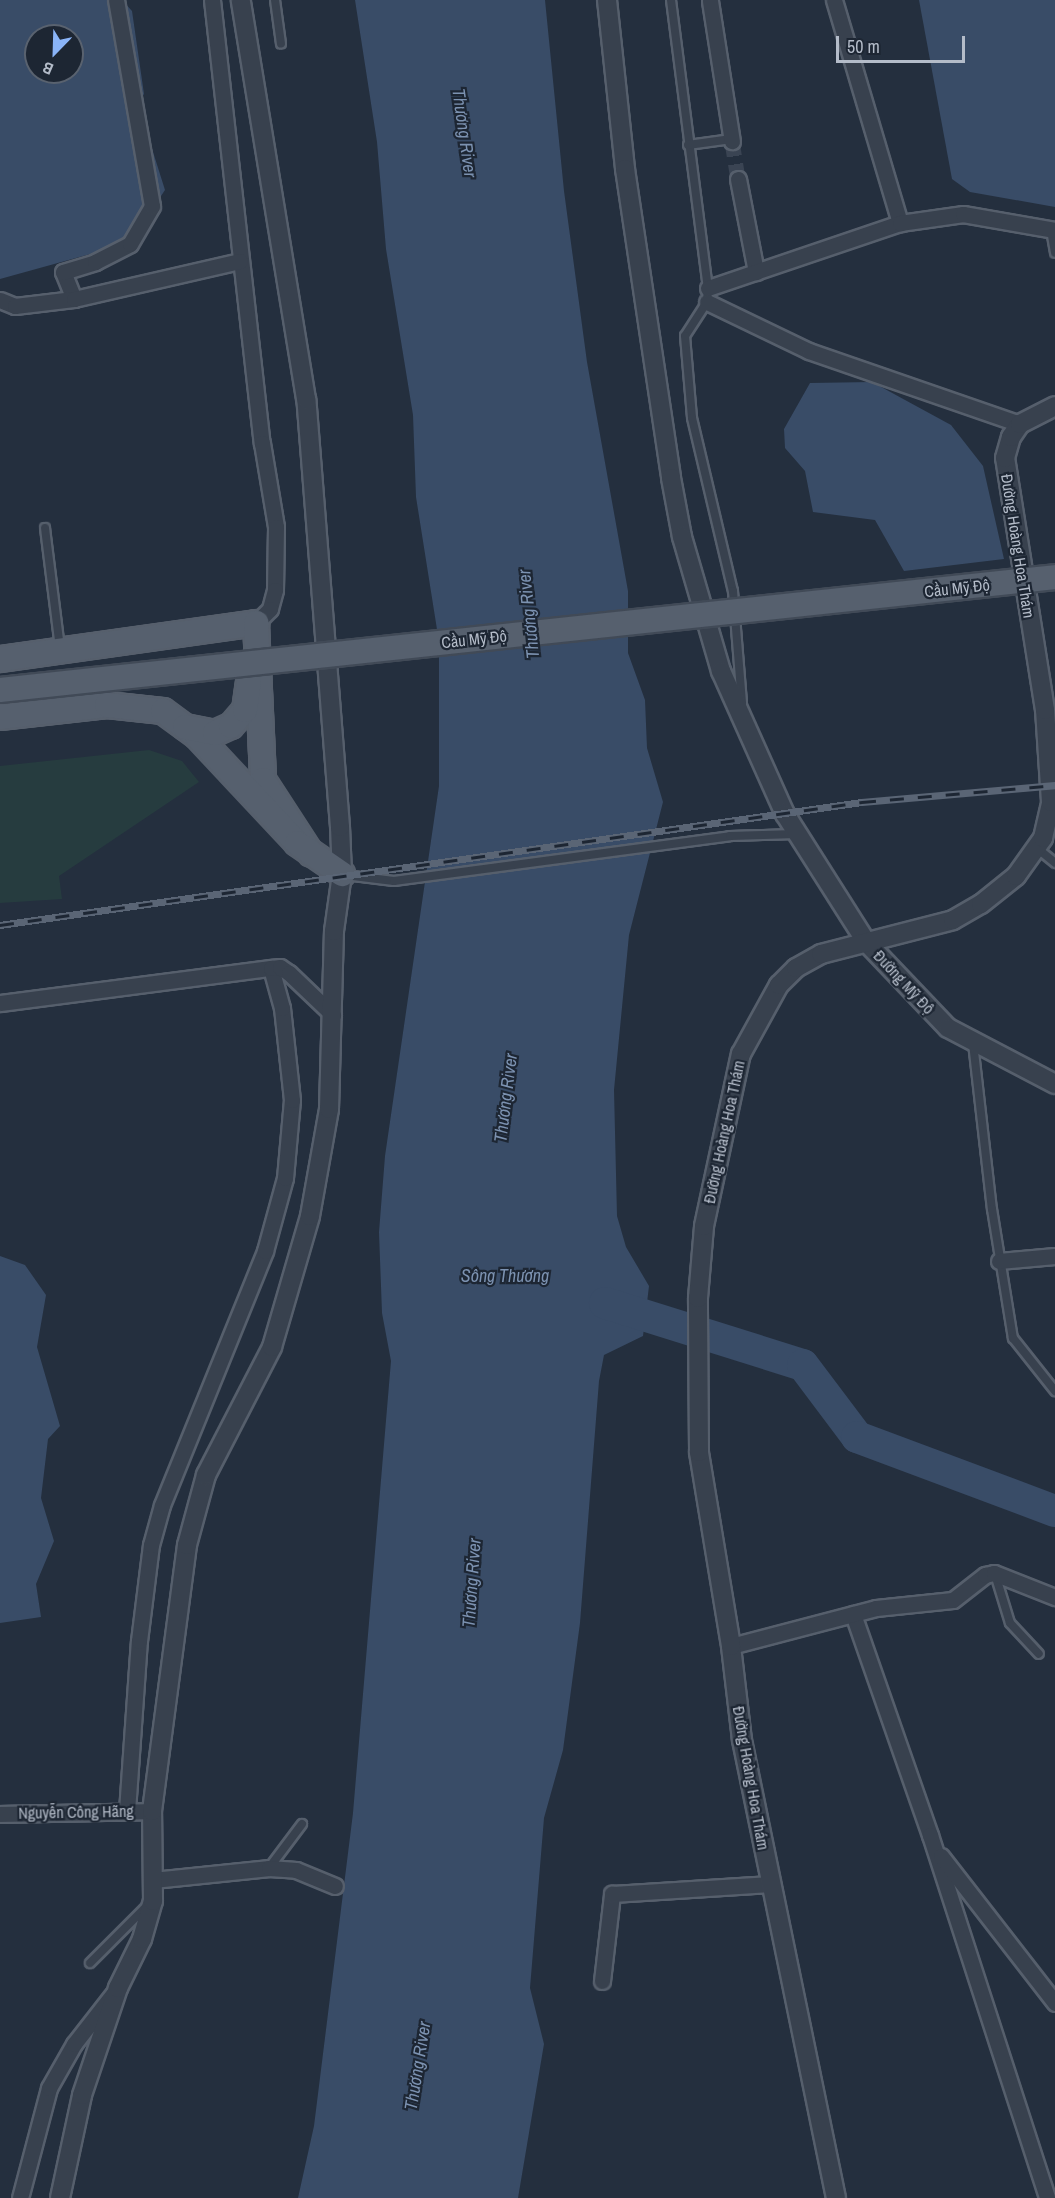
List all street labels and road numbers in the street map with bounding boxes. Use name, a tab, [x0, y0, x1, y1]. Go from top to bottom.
street label: Đường Hoàng Hoa Thám	[997, 472, 1039, 620]
street label: Cầu Mỹ Độ	[923, 575, 991, 601]
street label: Cầu Mỹ Độ	[440, 626, 508, 652]
street label: Đường Mỹ Độ	[870, 946, 938, 1018]
street label: Đường Hoàng Hoa Thám	[699, 1059, 749, 1205]
street label: Đường Hoàng Hoa Thám	[729, 1705, 773, 1851]
street label: Nguyễn Công Hãng	[18, 1801, 134, 1823]

